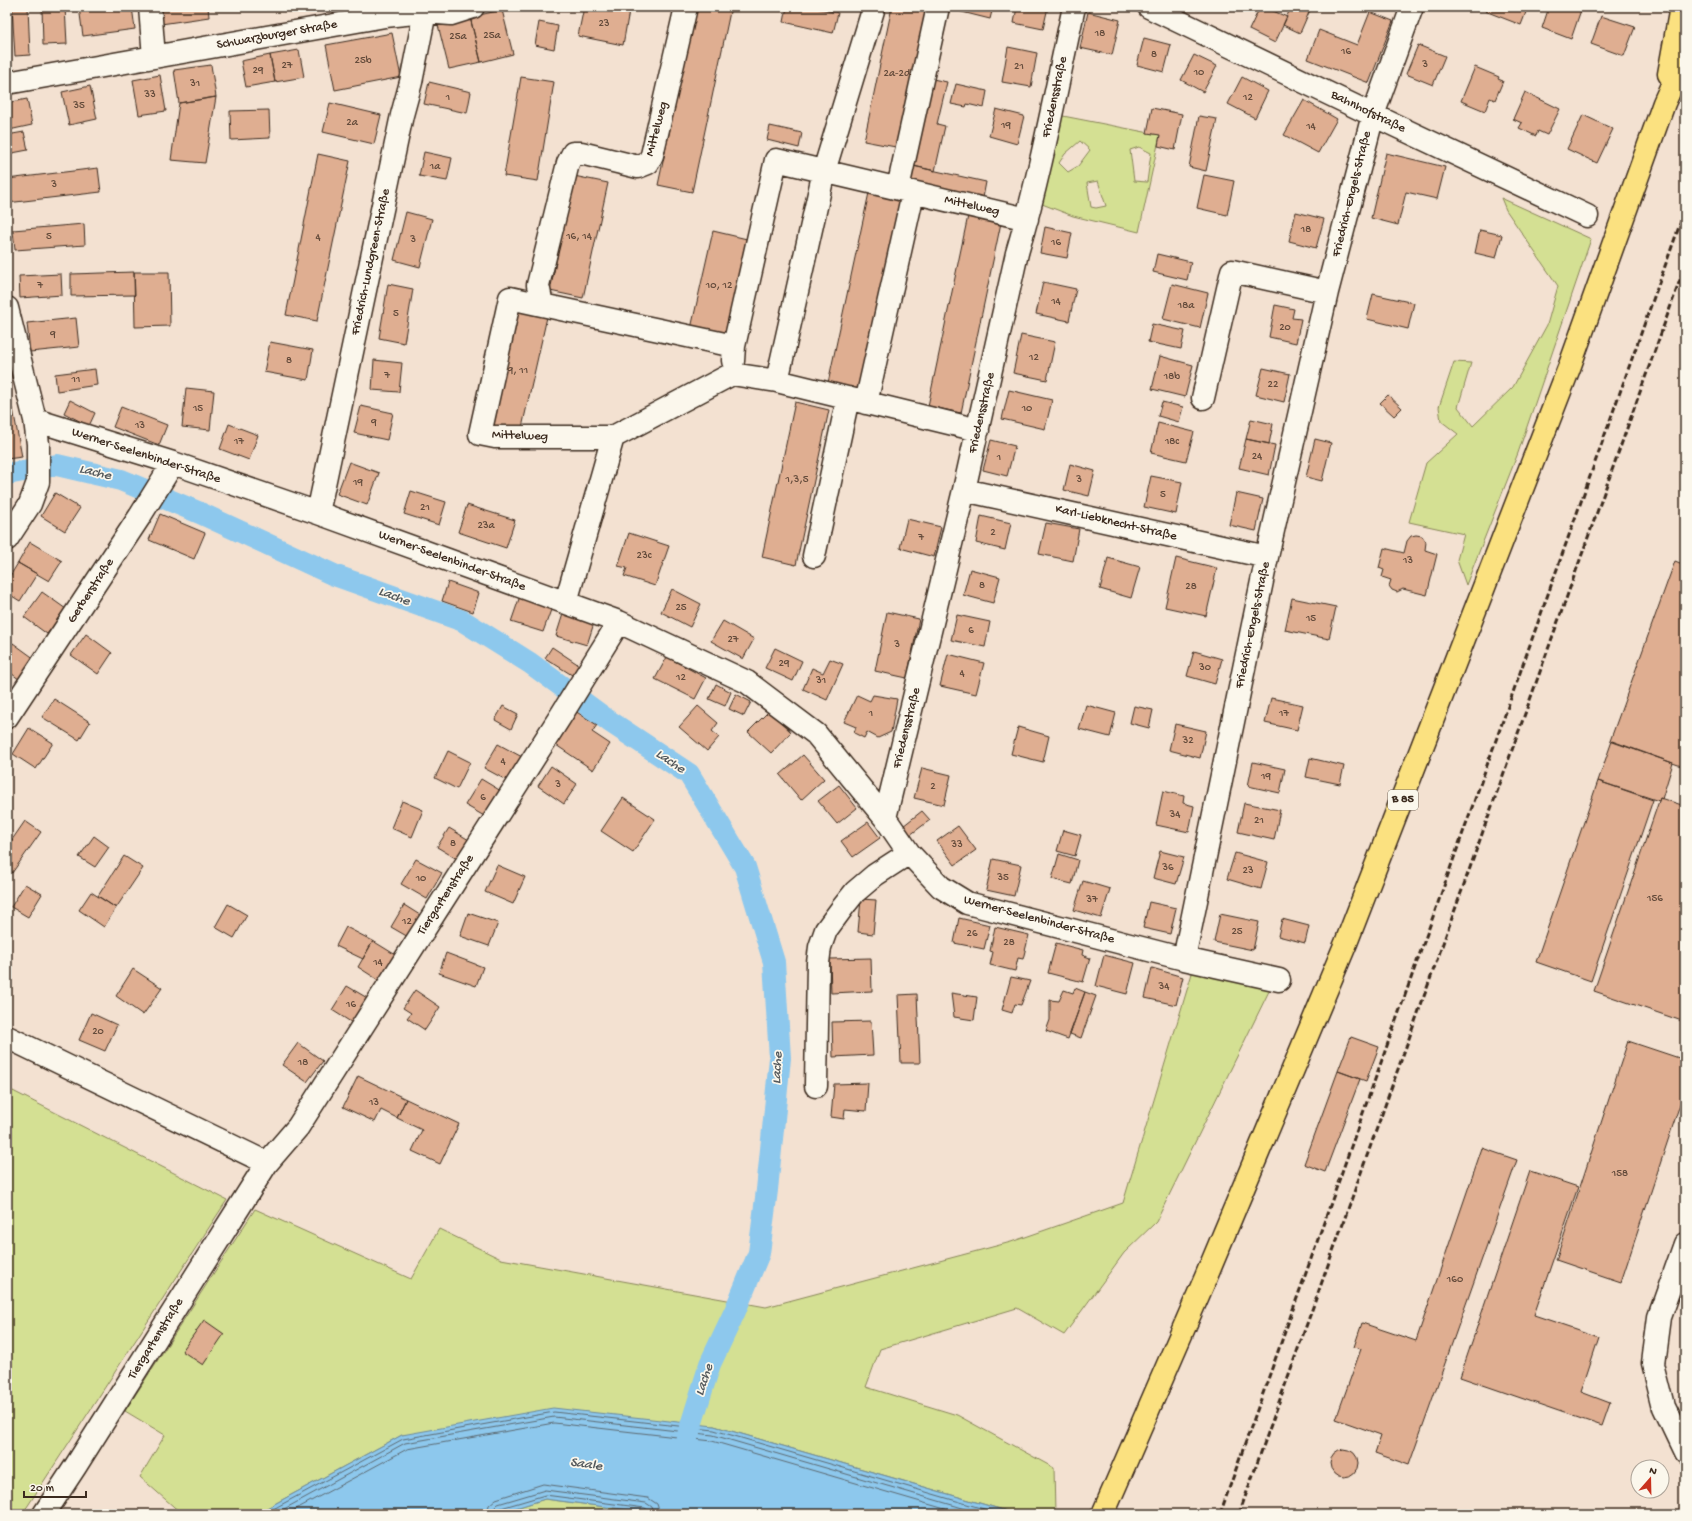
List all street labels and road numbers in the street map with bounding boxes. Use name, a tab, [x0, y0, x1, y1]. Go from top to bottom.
street label: Schwarzburger Straße	[216, 17, 339, 53]
street label: Friedensstraße	[1039, 55, 1071, 140]
street label: Bahnhofstraße	[1327, 87, 1408, 137]
street label: Mittelweg	[642, 100, 672, 158]
street label: Friedrich-Engels-Straße	[1329, 129, 1375, 259]
street label: Friedrich-Lundgreen-Straße	[348, 187, 394, 338]
street label: Mittelweg	[943, 192, 1001, 220]
street label: Friedensstraße	[965, 371, 999, 456]
street label: Werner-Seelenbinder-Straße	[70, 425, 223, 487]
street label: Mittelweg	[492, 428, 548, 444]
street label: Karl-Liebknecht-Straße	[1054, 502, 1179, 544]
street label: Werner-Seelenbinder-Straße	[376, 527, 528, 595]
street label: Gerberstraße	[64, 556, 118, 626]
street label: Friedrich-Engels-Straße	[1232, 560, 1274, 691]
street label: Friedensstraße	[889, 686, 924, 771]
road number: B 85	[1388, 790, 1418, 810]
street label: Tiergartenstraße	[414, 852, 478, 939]
street label: Werner-Seelenbinder-Straße	[962, 893, 1116, 947]
street label: Tiergartenstraße	[124, 1295, 187, 1383]

